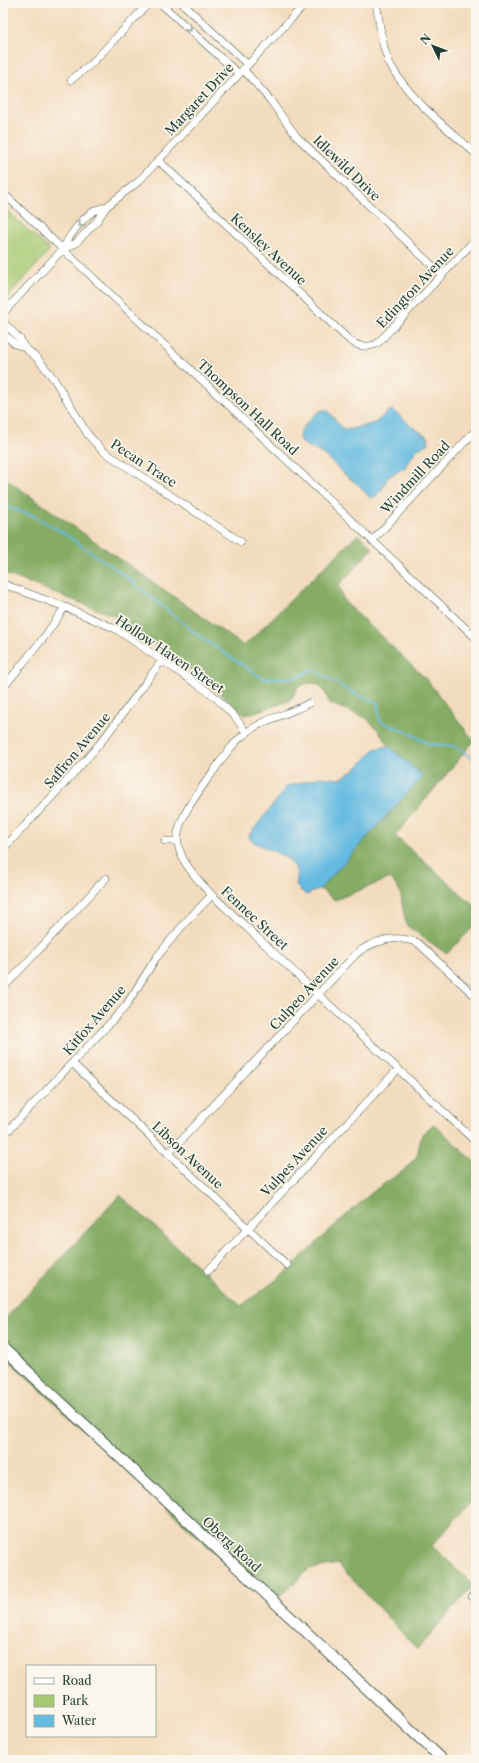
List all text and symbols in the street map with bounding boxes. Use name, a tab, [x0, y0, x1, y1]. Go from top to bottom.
one-way arrow	[184, 24, 192, 32]
north arrow	[413, 26, 453, 66]
text: N	[417, 31, 434, 47]
street label: Margaret Drive	[161, 59, 237, 139]
street label: Idlewild Drive	[310, 132, 384, 204]
street label: Kensley Avenue	[228, 210, 310, 288]
one-way arrow	[78, 219, 85, 227]
street label: Edington Avenue	[373, 243, 457, 331]
street label: Thompson Hall Road	[194, 356, 302, 458]
street label: Pecan Trace	[108, 436, 180, 490]
street label: Windmill Road	[377, 437, 453, 517]
street label: Hollow Haven Street	[113, 612, 228, 697]
street label: Saffron Avenue	[41, 709, 113, 791]
street label: Fennec Street	[218, 883, 292, 953]
street label: Culpeo Avenue	[266, 953, 342, 1033]
street label: Kitfox Avenue	[59, 982, 129, 1058]
street label: Libson Avenue	[149, 1118, 227, 1192]
street label: Vulpes Avenue	[257, 1122, 331, 1200]
street label: Oberg Road	[200, 1513, 265, 1575]
legend	[26, 1665, 156, 1737]
text: Road	[62, 1673, 92, 1688]
text: Park	[62, 1693, 89, 1708]
text: Water	[61, 1713, 96, 1728]

